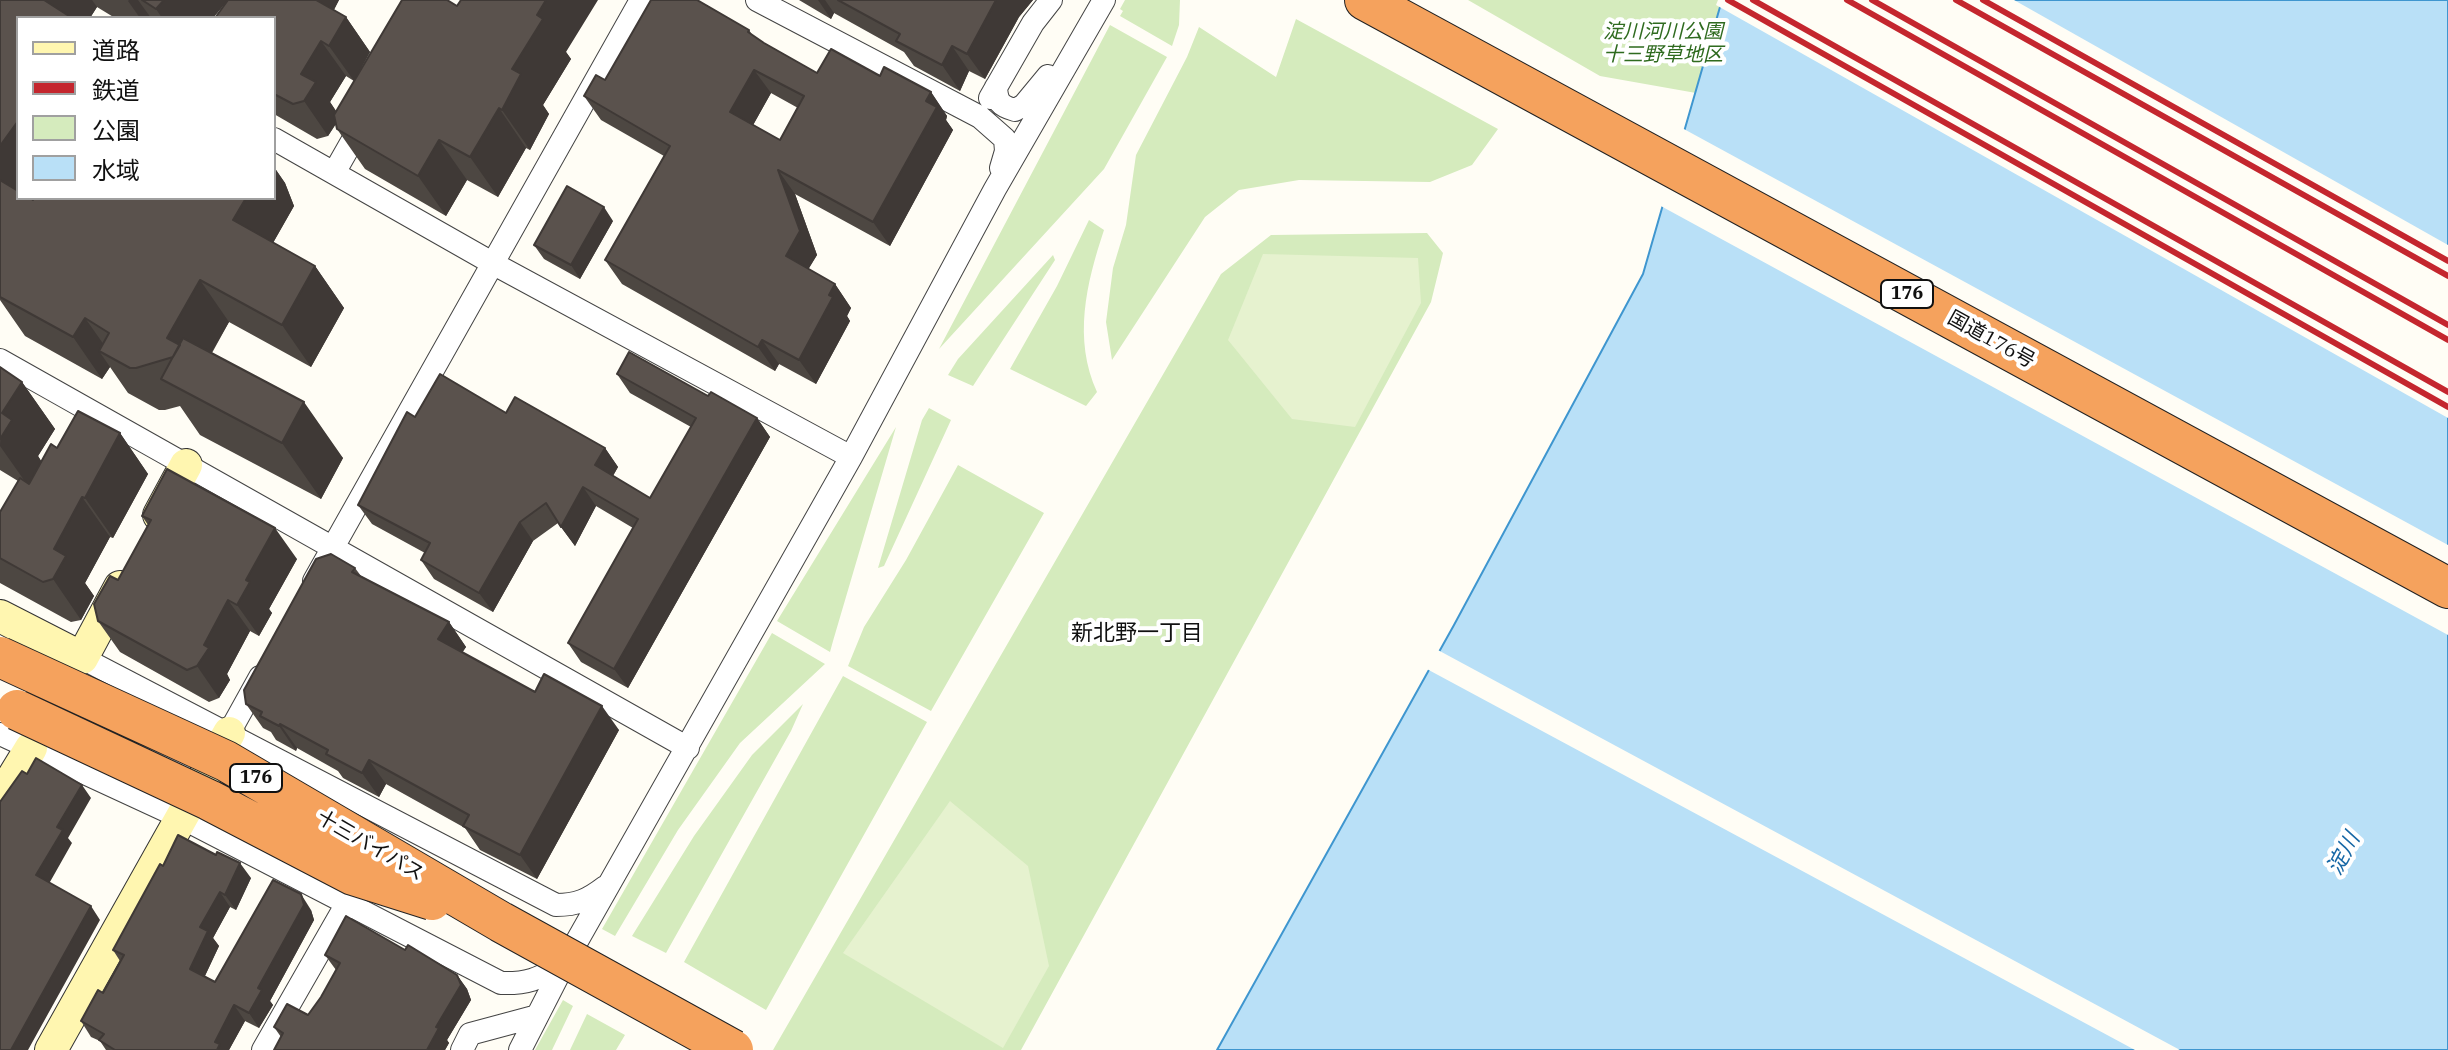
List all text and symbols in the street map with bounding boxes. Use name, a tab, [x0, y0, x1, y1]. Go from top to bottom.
legend	[16, 16, 276, 200]
park label: 淀川河川公園 十三野草地区	[1603, 20, 1723, 67]
text: 道路	[92, 34, 140, 66]
text: 鉄道	[92, 74, 140, 106]
text: 公園	[92, 114, 140, 146]
text: 水域	[92, 154, 140, 186]
road number: 176	[1881, 280, 1933, 308]
street label: 国道176号	[1943, 306, 2039, 374]
district label: 新北野一丁目	[1071, 621, 1203, 647]
road number: 176	[230, 764, 282, 792]
street label: 十三バイパス	[312, 806, 428, 886]
water label: 淀川	[2322, 828, 2366, 880]

